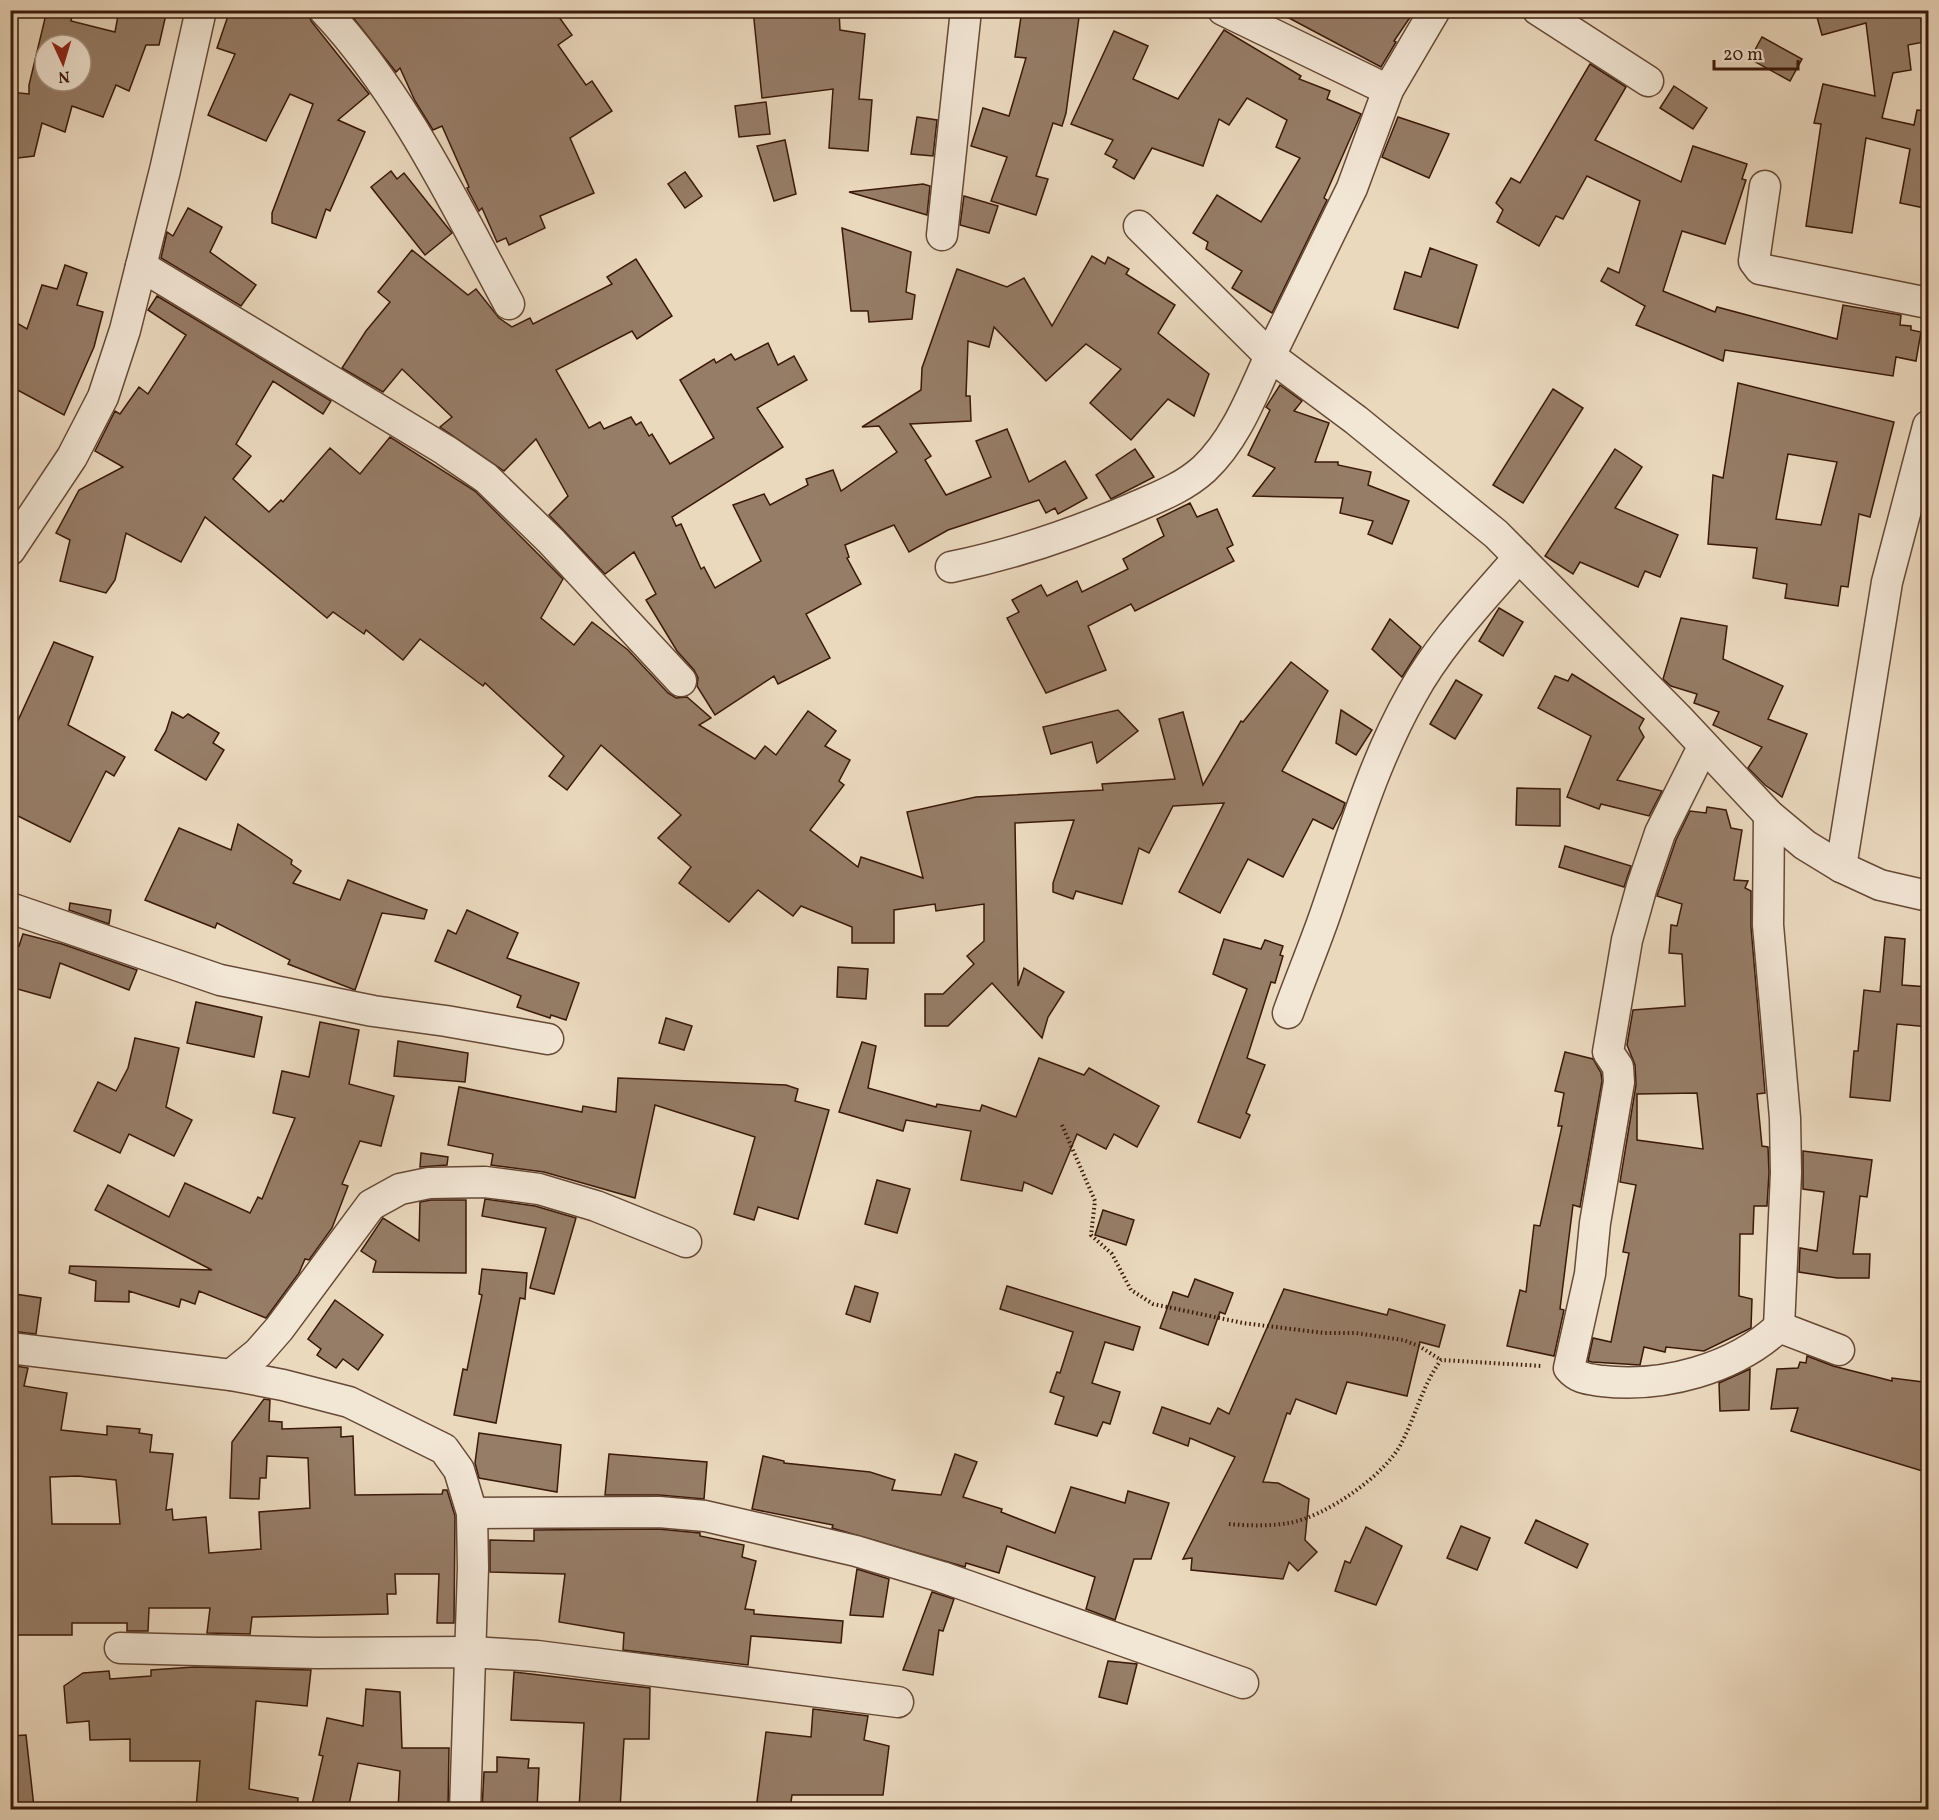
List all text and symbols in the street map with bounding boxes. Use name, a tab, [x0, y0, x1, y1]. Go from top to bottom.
north arrow	[33, 33, 93, 93]
scale bar	[1714, 33, 1798, 71]
text: 20 m	[1723, 43, 1763, 68]
text: N	[57, 65, 70, 87]

